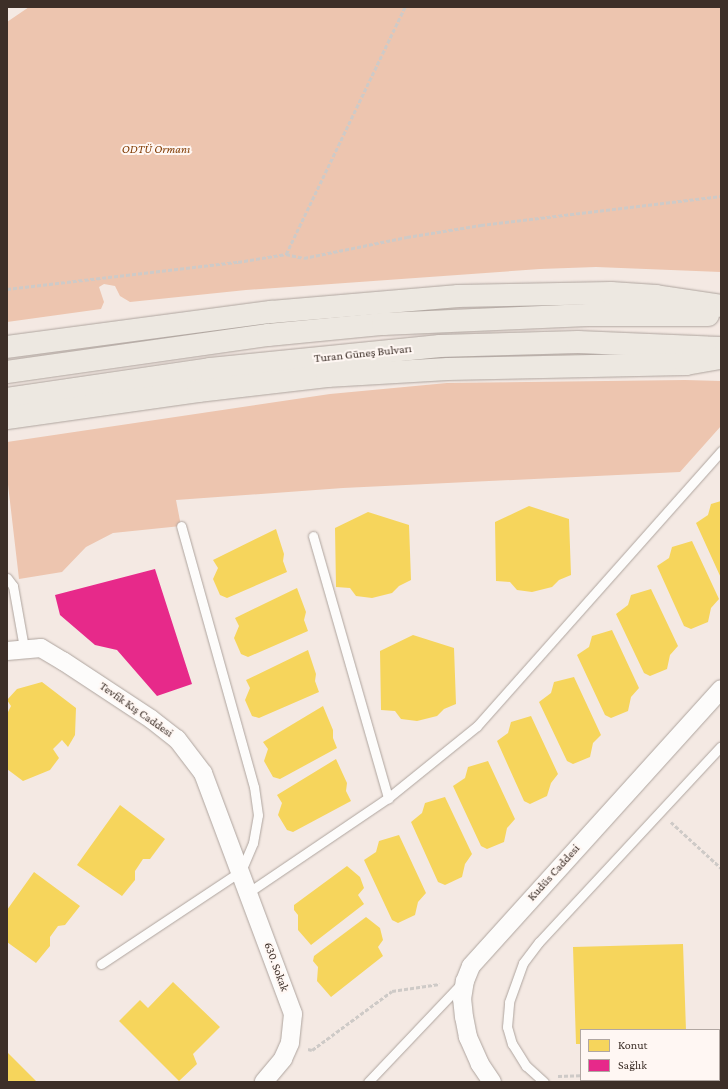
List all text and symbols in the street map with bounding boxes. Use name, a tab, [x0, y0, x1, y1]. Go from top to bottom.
park label: ODTÜ Ormanı	[122, 143, 190, 157]
street label: Turan Güneş Bulvarı	[313, 342, 413, 366]
street label: Tevfik Kış Caddesi	[96, 679, 176, 741]
street label: Kudüs Caddesi	[525, 842, 583, 904]
street label: 630. Sokak	[260, 940, 292, 994]
legend	[580, 1029, 720, 1081]
text: Konut	[618, 1038, 647, 1052]
text: Sağlık	[618, 1058, 647, 1072]

